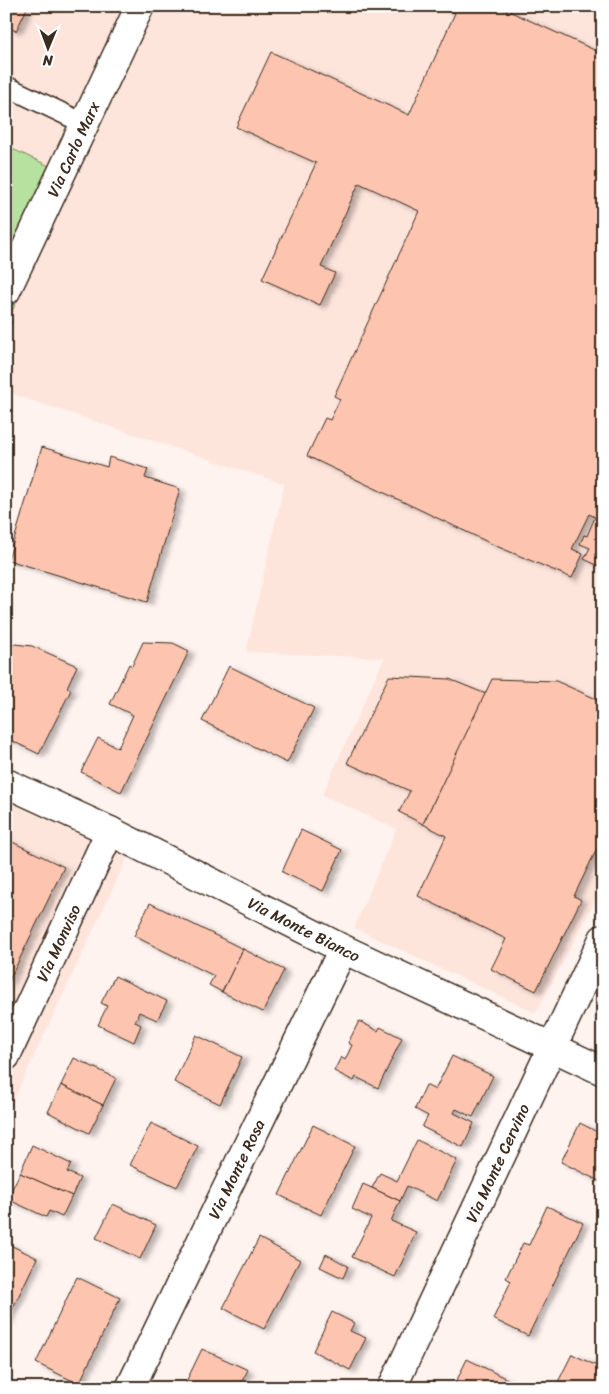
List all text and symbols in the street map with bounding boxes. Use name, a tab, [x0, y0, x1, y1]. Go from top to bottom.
north arrow	[22, 22, 72, 72]
text: N	[42, 48, 54, 73]
street label: Via Carlo Marx	[38, 96, 109, 202]
street label: Via Monte Bianco	[242, 889, 365, 970]
street label: Via Monviso	[28, 900, 89, 987]
street label: Via Monte Cervino	[457, 1099, 538, 1228]
street label: Via Monte Rosa	[200, 1114, 273, 1224]

